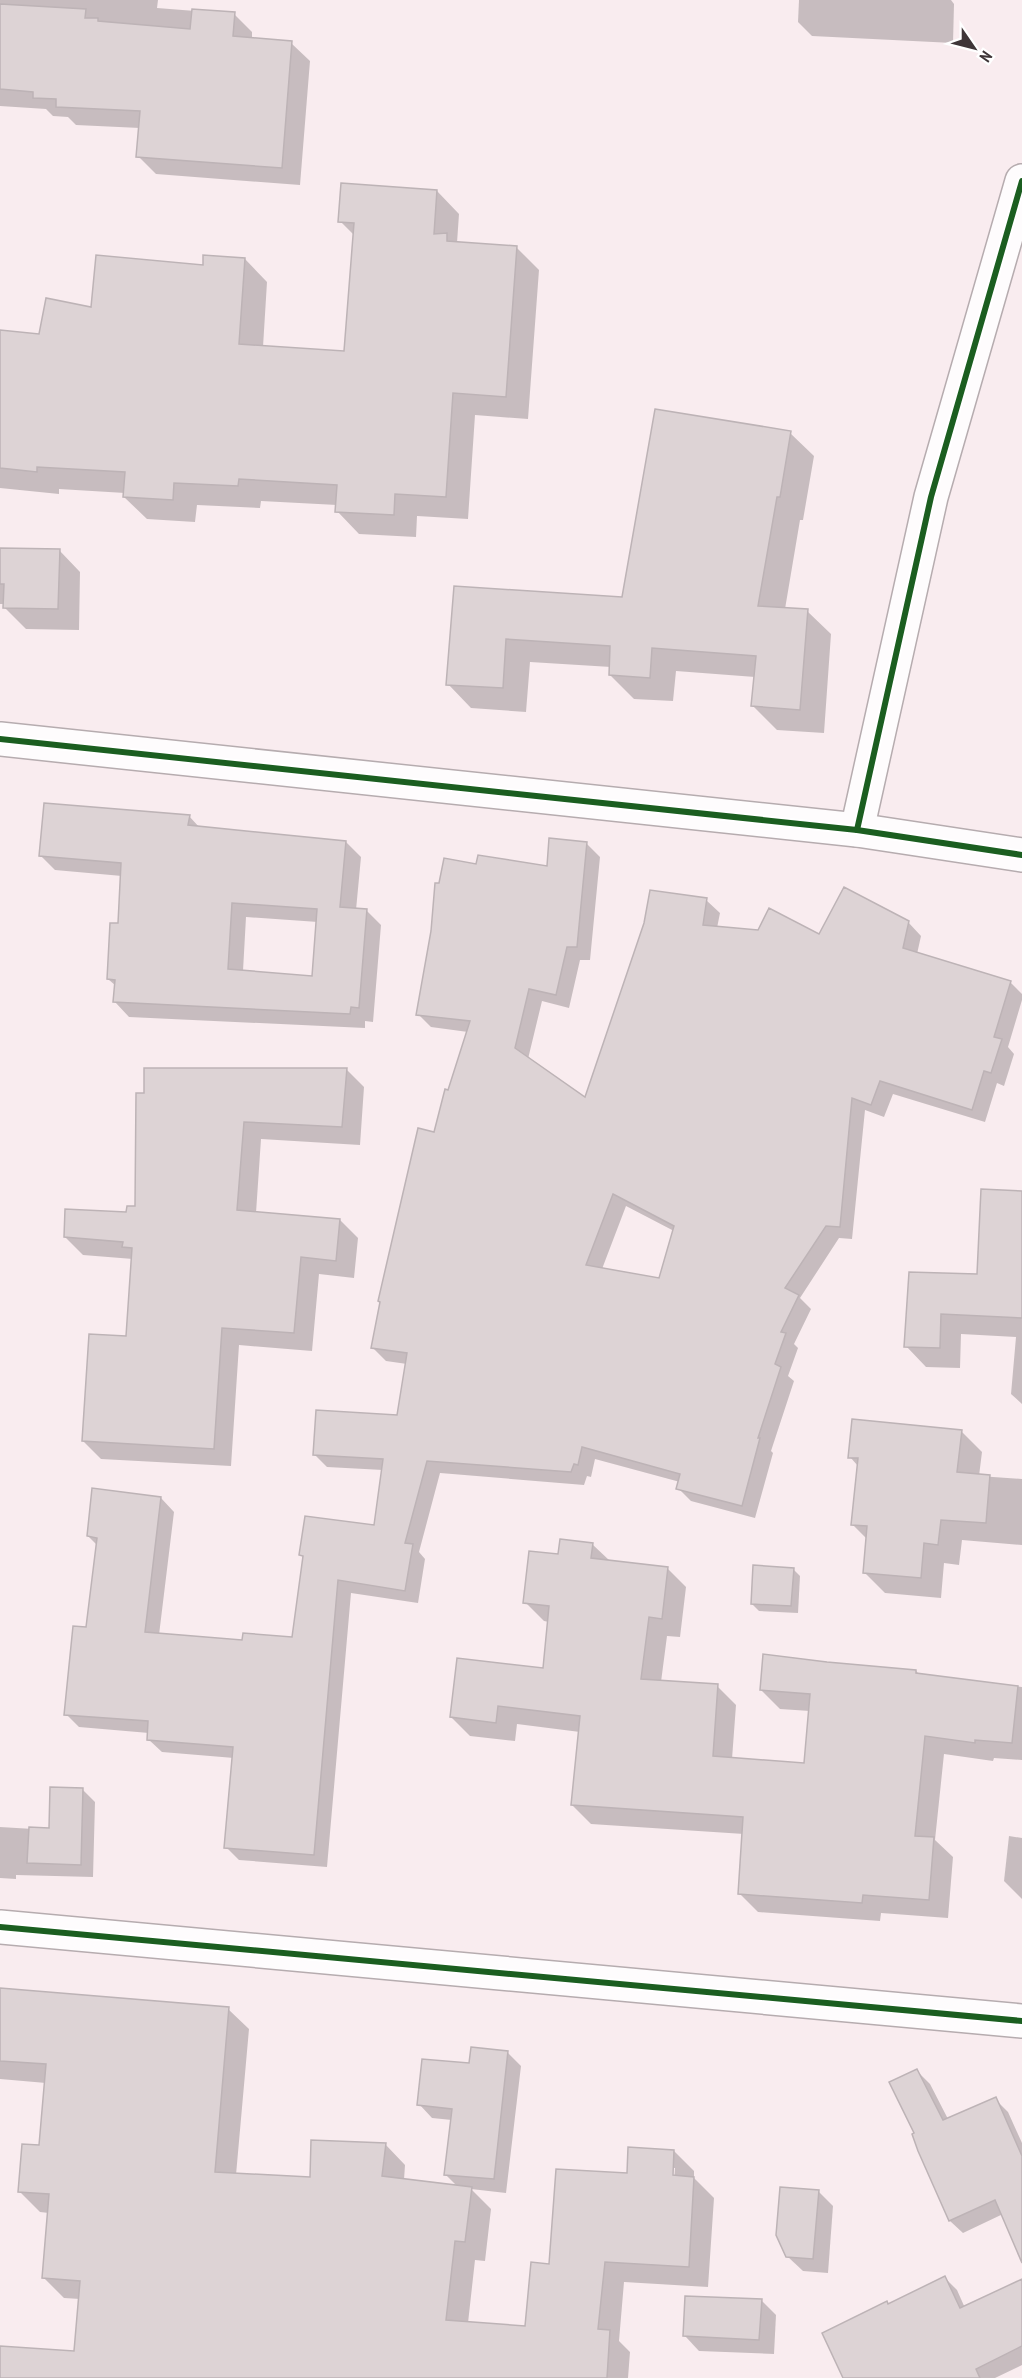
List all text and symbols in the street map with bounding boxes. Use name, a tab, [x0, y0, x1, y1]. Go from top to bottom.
north arrow	[944, 18, 1004, 78]
text: N	[976, 47, 997, 66]

